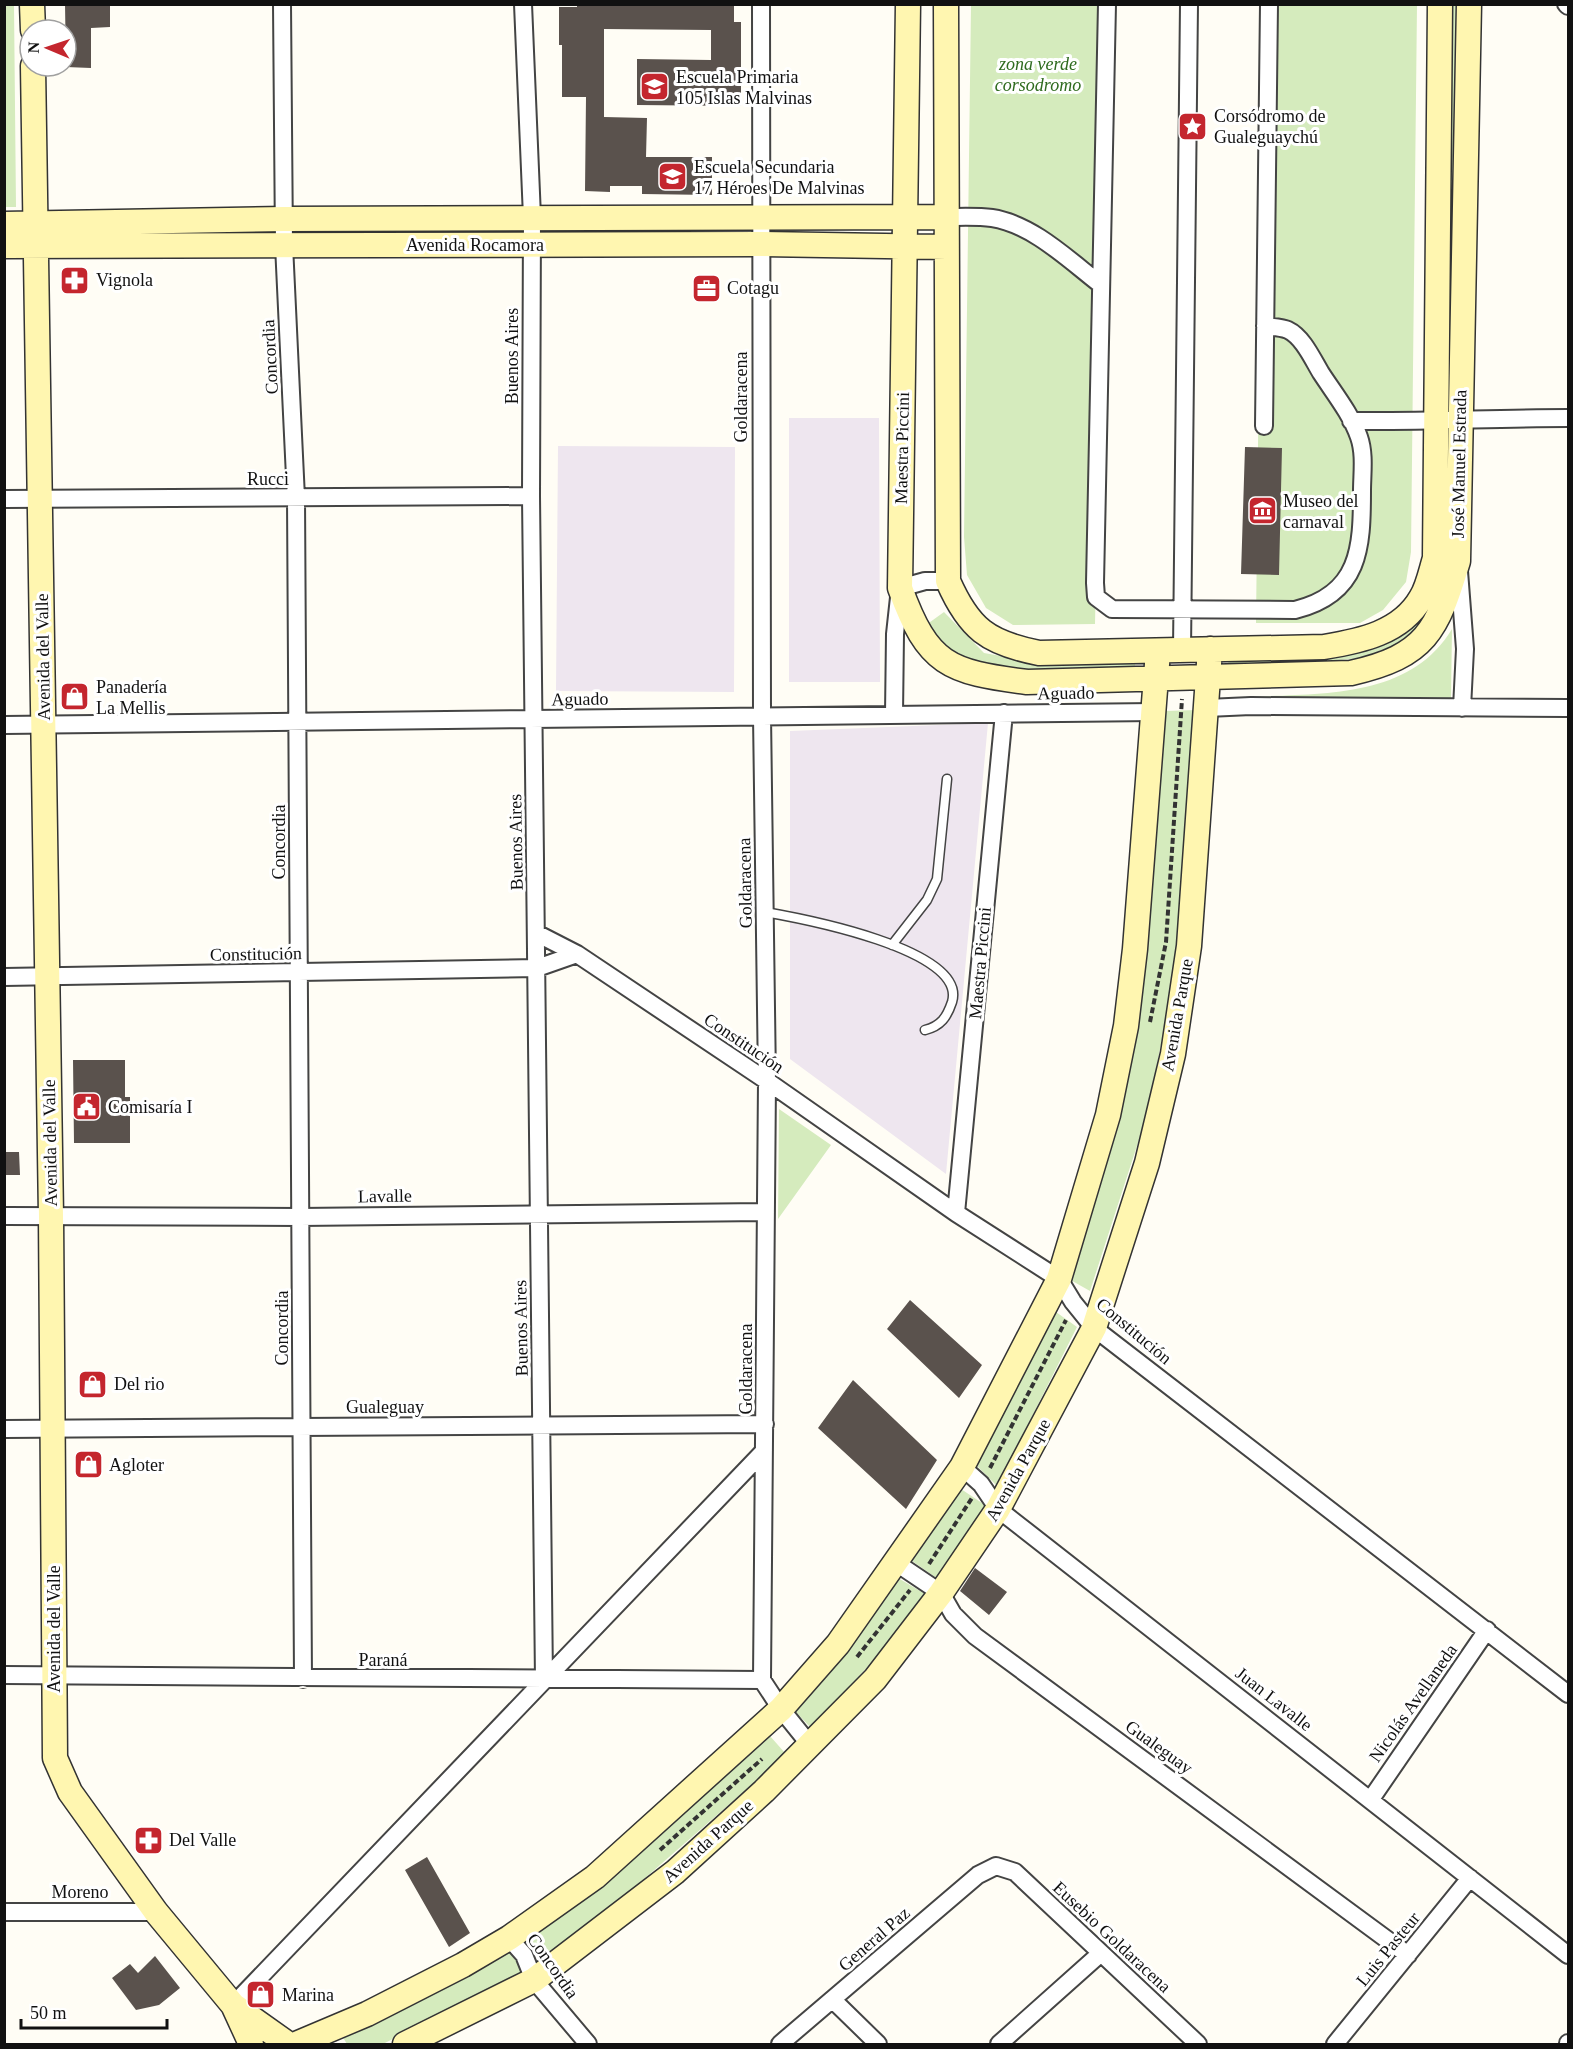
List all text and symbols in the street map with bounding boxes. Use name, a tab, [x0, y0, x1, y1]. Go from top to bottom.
north arrow	[18, 18, 78, 78]
text: N	[25, 41, 42, 54]
park label: zona verde corsodromo	[995, 54, 1081, 95]
place label: Escuela Primaria 105 Islas Malvinas	[676, 67, 812, 108]
school or university icon: Escuela Primaria 105 Islas Malvinas	[639, 71, 671, 103]
place label: Corsódromo de Gualeguaychú	[1214, 106, 1326, 147]
place icon: Corsódromo de Gualeguaychú	[1177, 110, 1209, 142]
place label: Escuela Secundaria 17 Héroes De Malvinas	[694, 157, 864, 198]
school or university icon: Escuela Secundaria 17 Héroes De Malvinas	[657, 161, 689, 193]
street label: Avenida Rocamora	[406, 235, 544, 255]
pharmacy icon: Vignola	[59, 264, 91, 296]
place label: Vignola	[96, 270, 153, 290]
office icon: Cotagu	[690, 272, 722, 304]
place label: Cotagu	[727, 278, 779, 298]
street label: Buenos Aires	[502, 308, 522, 404]
street label: Concordia	[258, 319, 282, 395]
street label: Goldaracena	[731, 352, 751, 442]
street label: José Manuel Estrada	[1448, 389, 1470, 539]
street label: Maestra Piccini	[891, 392, 913, 504]
street label: Rucci	[247, 469, 289, 489]
place label: Museo del carnaval	[1283, 491, 1359, 532]
museum icon: Museo del carnaval	[1246, 495, 1278, 527]
street label: Avenida del Valle	[32, 593, 54, 721]
place label: Panadería La Mellis	[96, 677, 167, 718]
shop icon: Panadería La Mellis	[59, 681, 91, 713]
street label: Aguado	[1037, 683, 1095, 703]
street label: Aguado	[551, 689, 609, 709]
street label: Buenos Aires	[505, 794, 527, 890]
street label: Concordia	[269, 805, 289, 879]
street label: Goldaracena	[734, 837, 756, 929]
street label: Maestra Piccini	[965, 906, 995, 1020]
street label: Constitución	[210, 943, 302, 965]
street label: Avenida Parque	[1157, 957, 1197, 1073]
street label: Constitución	[700, 1009, 788, 1077]
street label: Avenida del Valle	[39, 1079, 61, 1207]
public building icon: Comisaría I	[71, 1091, 103, 1123]
place label: Comisaría I	[108, 1097, 192, 1117]
street label: Lavalle	[358, 1186, 412, 1206]
street label: Buenos Aires	[510, 1280, 532, 1376]
street label: Concordia	[272, 1291, 292, 1365]
street label: Constitución	[1092, 1294, 1176, 1368]
street label: Goldaracena	[736, 1324, 756, 1414]
shop icon: Del rio	[77, 1368, 109, 1400]
place label: Del rio	[114, 1374, 164, 1394]
street label: Gualeguay	[346, 1397, 424, 1417]
street label: Avenida Parque	[982, 1415, 1054, 1525]
shop icon: Agloter	[72, 1449, 104, 1481]
place label: Agloter	[109, 1455, 164, 1475]
street label: Avenida del Valle	[44, 1565, 64, 1693]
street label: Nicolás Avellaneda	[1365, 1640, 1461, 1766]
street label: Paraná	[359, 1650, 407, 1670]
street label: Juan Lavalle	[1232, 1663, 1316, 1735]
street label: Gualeguay	[1122, 1716, 1196, 1778]
street label: Avenida Parque	[659, 1795, 757, 1887]
pharmacy icon: Del Valle	[132, 1824, 164, 1856]
place label: Del Valle	[169, 1830, 236, 1850]
street label: Eusebio Goldaracena	[1049, 1877, 1175, 1997]
street label: Moreno	[52, 1882, 109, 1902]
street label: General Paz	[834, 1903, 914, 1975]
street label: Luis Pasteur	[1352, 1908, 1424, 1990]
street label: Concordia	[523, 1930, 583, 2002]
shop icon: Marina	[245, 1979, 277, 2011]
place label: Marina	[282, 1985, 334, 2005]
scale bar	[21, 1992, 166, 2030]
text: 50 m	[30, 2003, 67, 2023]

